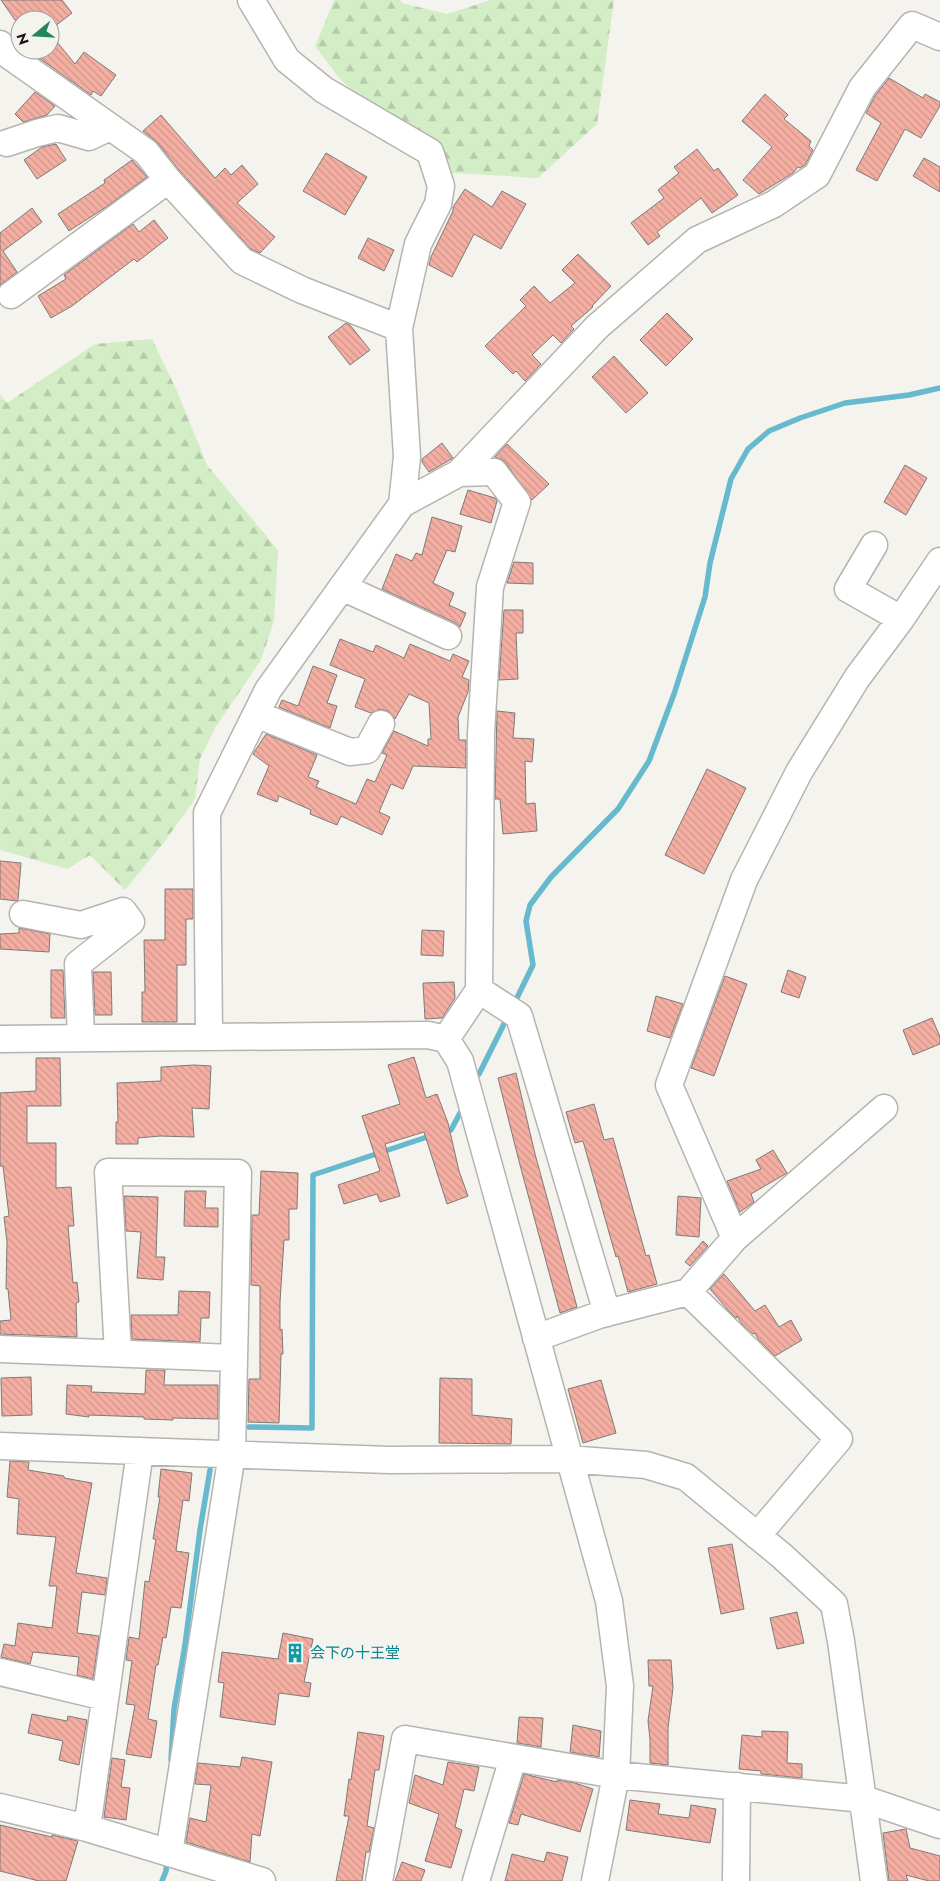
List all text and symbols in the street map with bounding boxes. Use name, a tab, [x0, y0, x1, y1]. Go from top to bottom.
north arrow	[10, 10, 60, 60]
text: N	[11, 31, 34, 47]
building icon: 会下の十王堂	[284, 1642, 306, 1664]
place label: 会下の十王堂	[310, 1642, 400, 1664]

